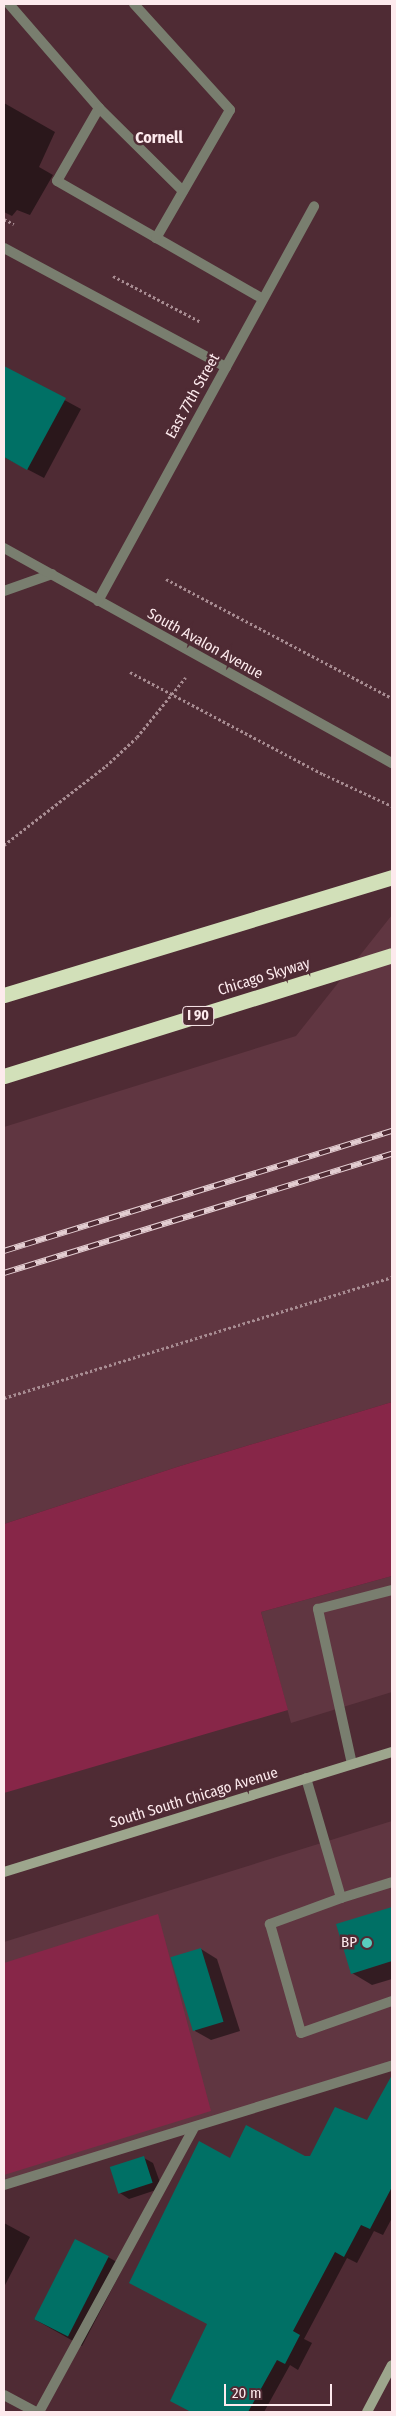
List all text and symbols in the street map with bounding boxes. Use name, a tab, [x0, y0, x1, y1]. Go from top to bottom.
district label: Cornell	[135, 128, 183, 148]
street label: East 77th Street	[162, 350, 224, 442]
street label: South Avalon Avenue	[144, 605, 266, 683]
street label: Chicago Skyway	[216, 954, 312, 1000]
road number: I 90	[182, 1004, 214, 1028]
street label: South South Chicago Avenue	[108, 1764, 280, 1832]
place label: BP	[341, 1934, 357, 1952]
marker: BP	[361, 1937, 373, 1949]
scale bar	[226, 2374, 334, 2406]
text: 20 m	[232, 2384, 262, 2402]

